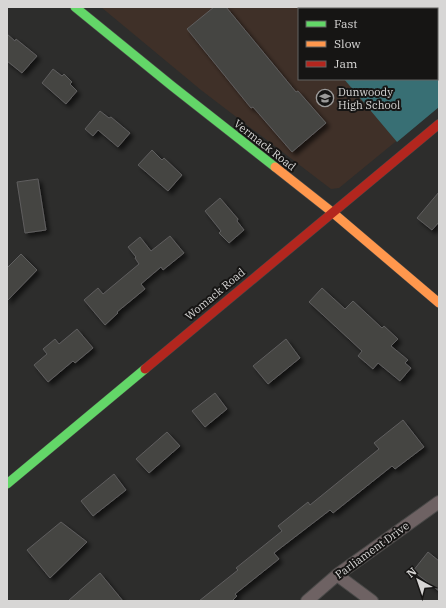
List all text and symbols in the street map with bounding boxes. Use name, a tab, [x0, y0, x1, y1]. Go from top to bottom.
legend	[298, 8, 438, 80]
text: Fast	[334, 16, 358, 31]
text: Slow	[334, 36, 361, 51]
text: Jam	[334, 56, 358, 71]
place label: Dunwoody High School	[338, 85, 400, 112]
school or university icon: Dunwoody High School	[315, 88, 335, 108]
street label: Vermack Road	[231, 116, 299, 174]
street label: Womack Road	[182, 265, 248, 323]
street label: Parliament Drive	[332, 518, 412, 582]
north arrow	[398, 560, 438, 600]
text: N	[404, 564, 420, 580]

